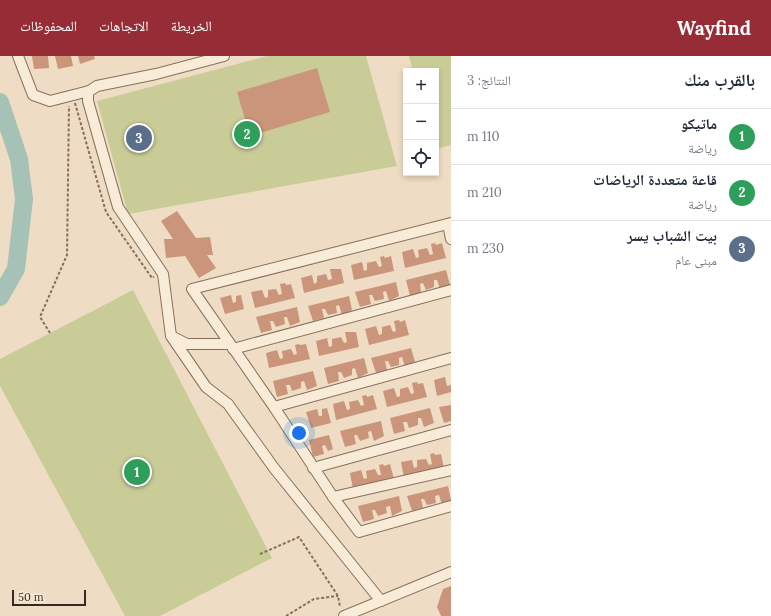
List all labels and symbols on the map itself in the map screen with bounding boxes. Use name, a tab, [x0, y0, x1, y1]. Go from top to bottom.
pin: 2	[234, 119, 260, 149]
pin: 3	[126, 123, 152, 153]
your location	[289, 423, 309, 443]
pin: 1	[124, 457, 150, 487]
scale bar	[12, 588, 86, 607]

